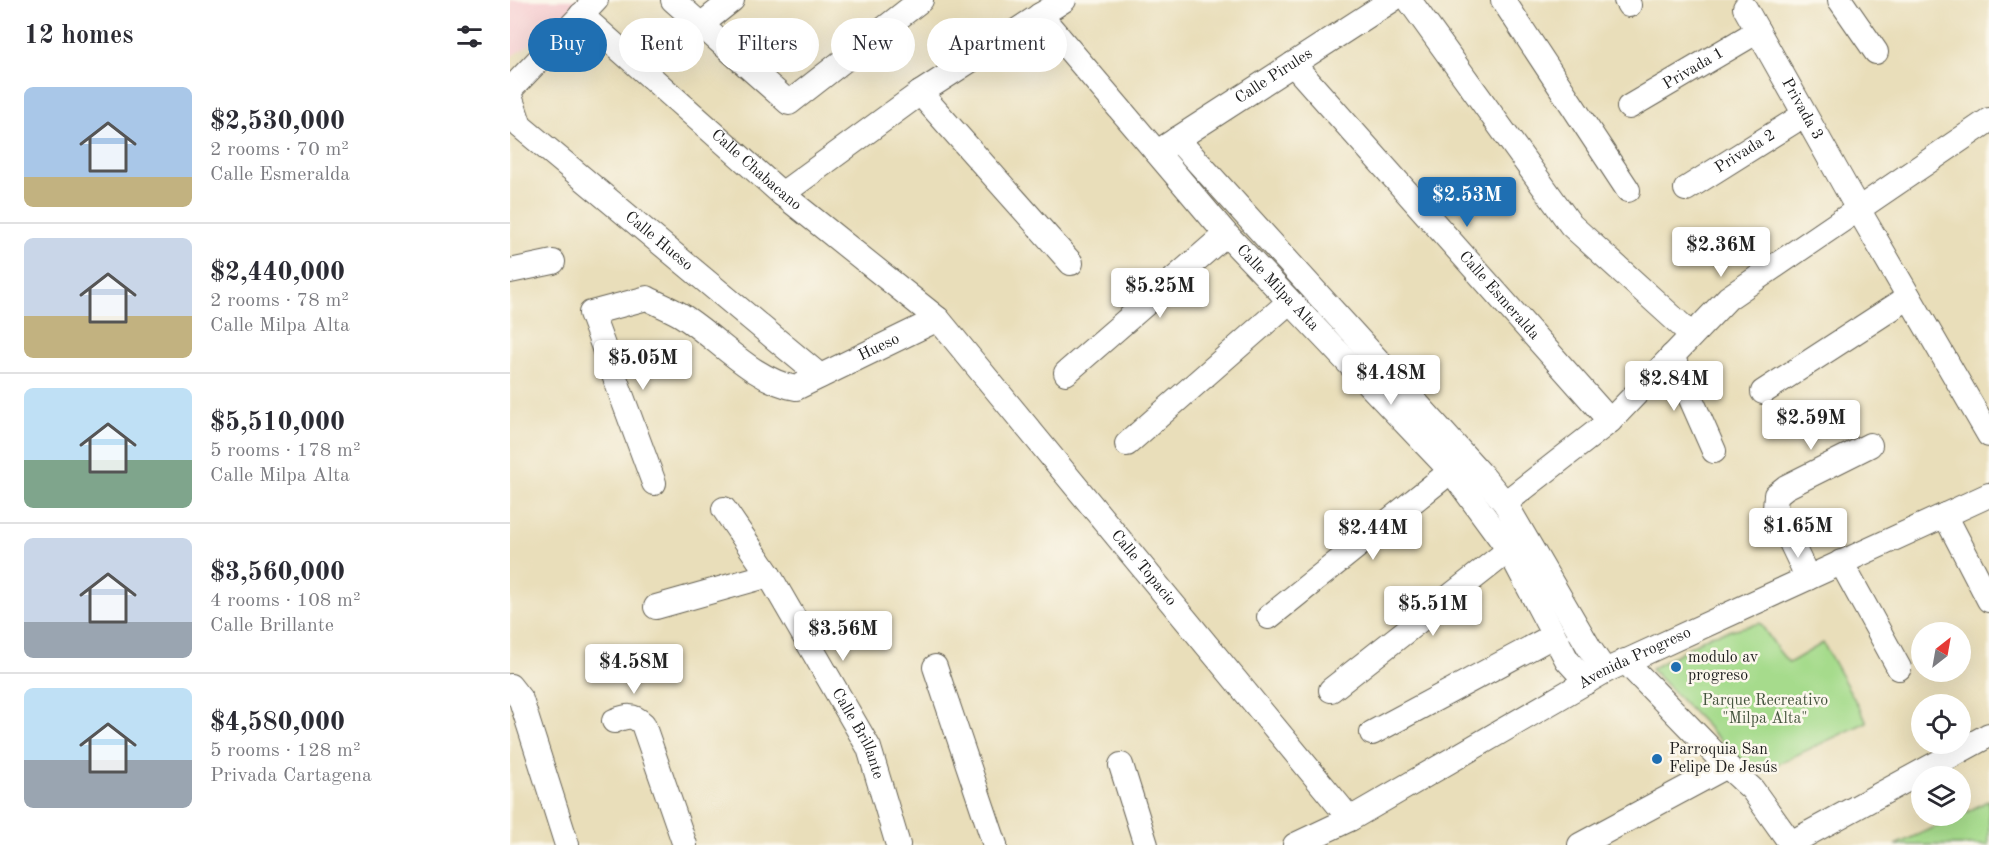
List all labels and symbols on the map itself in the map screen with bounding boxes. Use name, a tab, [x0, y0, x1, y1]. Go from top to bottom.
street label: Privada 1	[1660, 45, 1727, 93]
street label: Calle Pirules	[1233, 46, 1315, 107]
street label: Privada 3	[1778, 76, 1825, 143]
street label: Calle Chabacano	[708, 127, 804, 214]
street label: Privada 2	[1712, 127, 1778, 177]
pin: $2.53M	[1418, 177, 1516, 228]
street label: Calle Hueso	[622, 209, 695, 274]
pin: $2.36M	[1672, 227, 1770, 278]
street label: Calle Milpa Alta	[1233, 242, 1322, 334]
street label: Calle Esmeralda	[1456, 249, 1542, 343]
pin: $5.25M	[1111, 268, 1209, 319]
street label: Hueso	[856, 331, 902, 364]
pin: $5.05M	[594, 340, 692, 391]
pin: $4.48M	[1342, 355, 1440, 406]
pin: $2.84M	[1625, 361, 1723, 412]
pin: $2.59M	[1762, 400, 1860, 451]
pin: $1.65M	[1749, 508, 1847, 559]
pin: $2.44M	[1324, 510, 1422, 561]
street label: Calle Topacio	[1108, 527, 1179, 609]
pin: $5.51M	[1384, 586, 1482, 637]
pin: $3.56M	[794, 611, 892, 662]
north arrow	[1911, 622, 1971, 682]
street label: Avenida Progreso	[1576, 625, 1694, 693]
pin: $4.58M	[585, 644, 683, 695]
place label: modulo av progreso	[1688, 650, 1759, 684]
marker: modulo av progreso	[1669, 660, 1683, 674]
street label: Calle Brillante	[828, 686, 886, 781]
park label: Parque Recreativo "Milpa Alta"	[1702, 693, 1828, 727]
place label: Parroquia San Felipe De Jesús	[1669, 742, 1778, 776]
marker: Parroquia San Felipe De Jesús	[1650, 752, 1664, 766]

